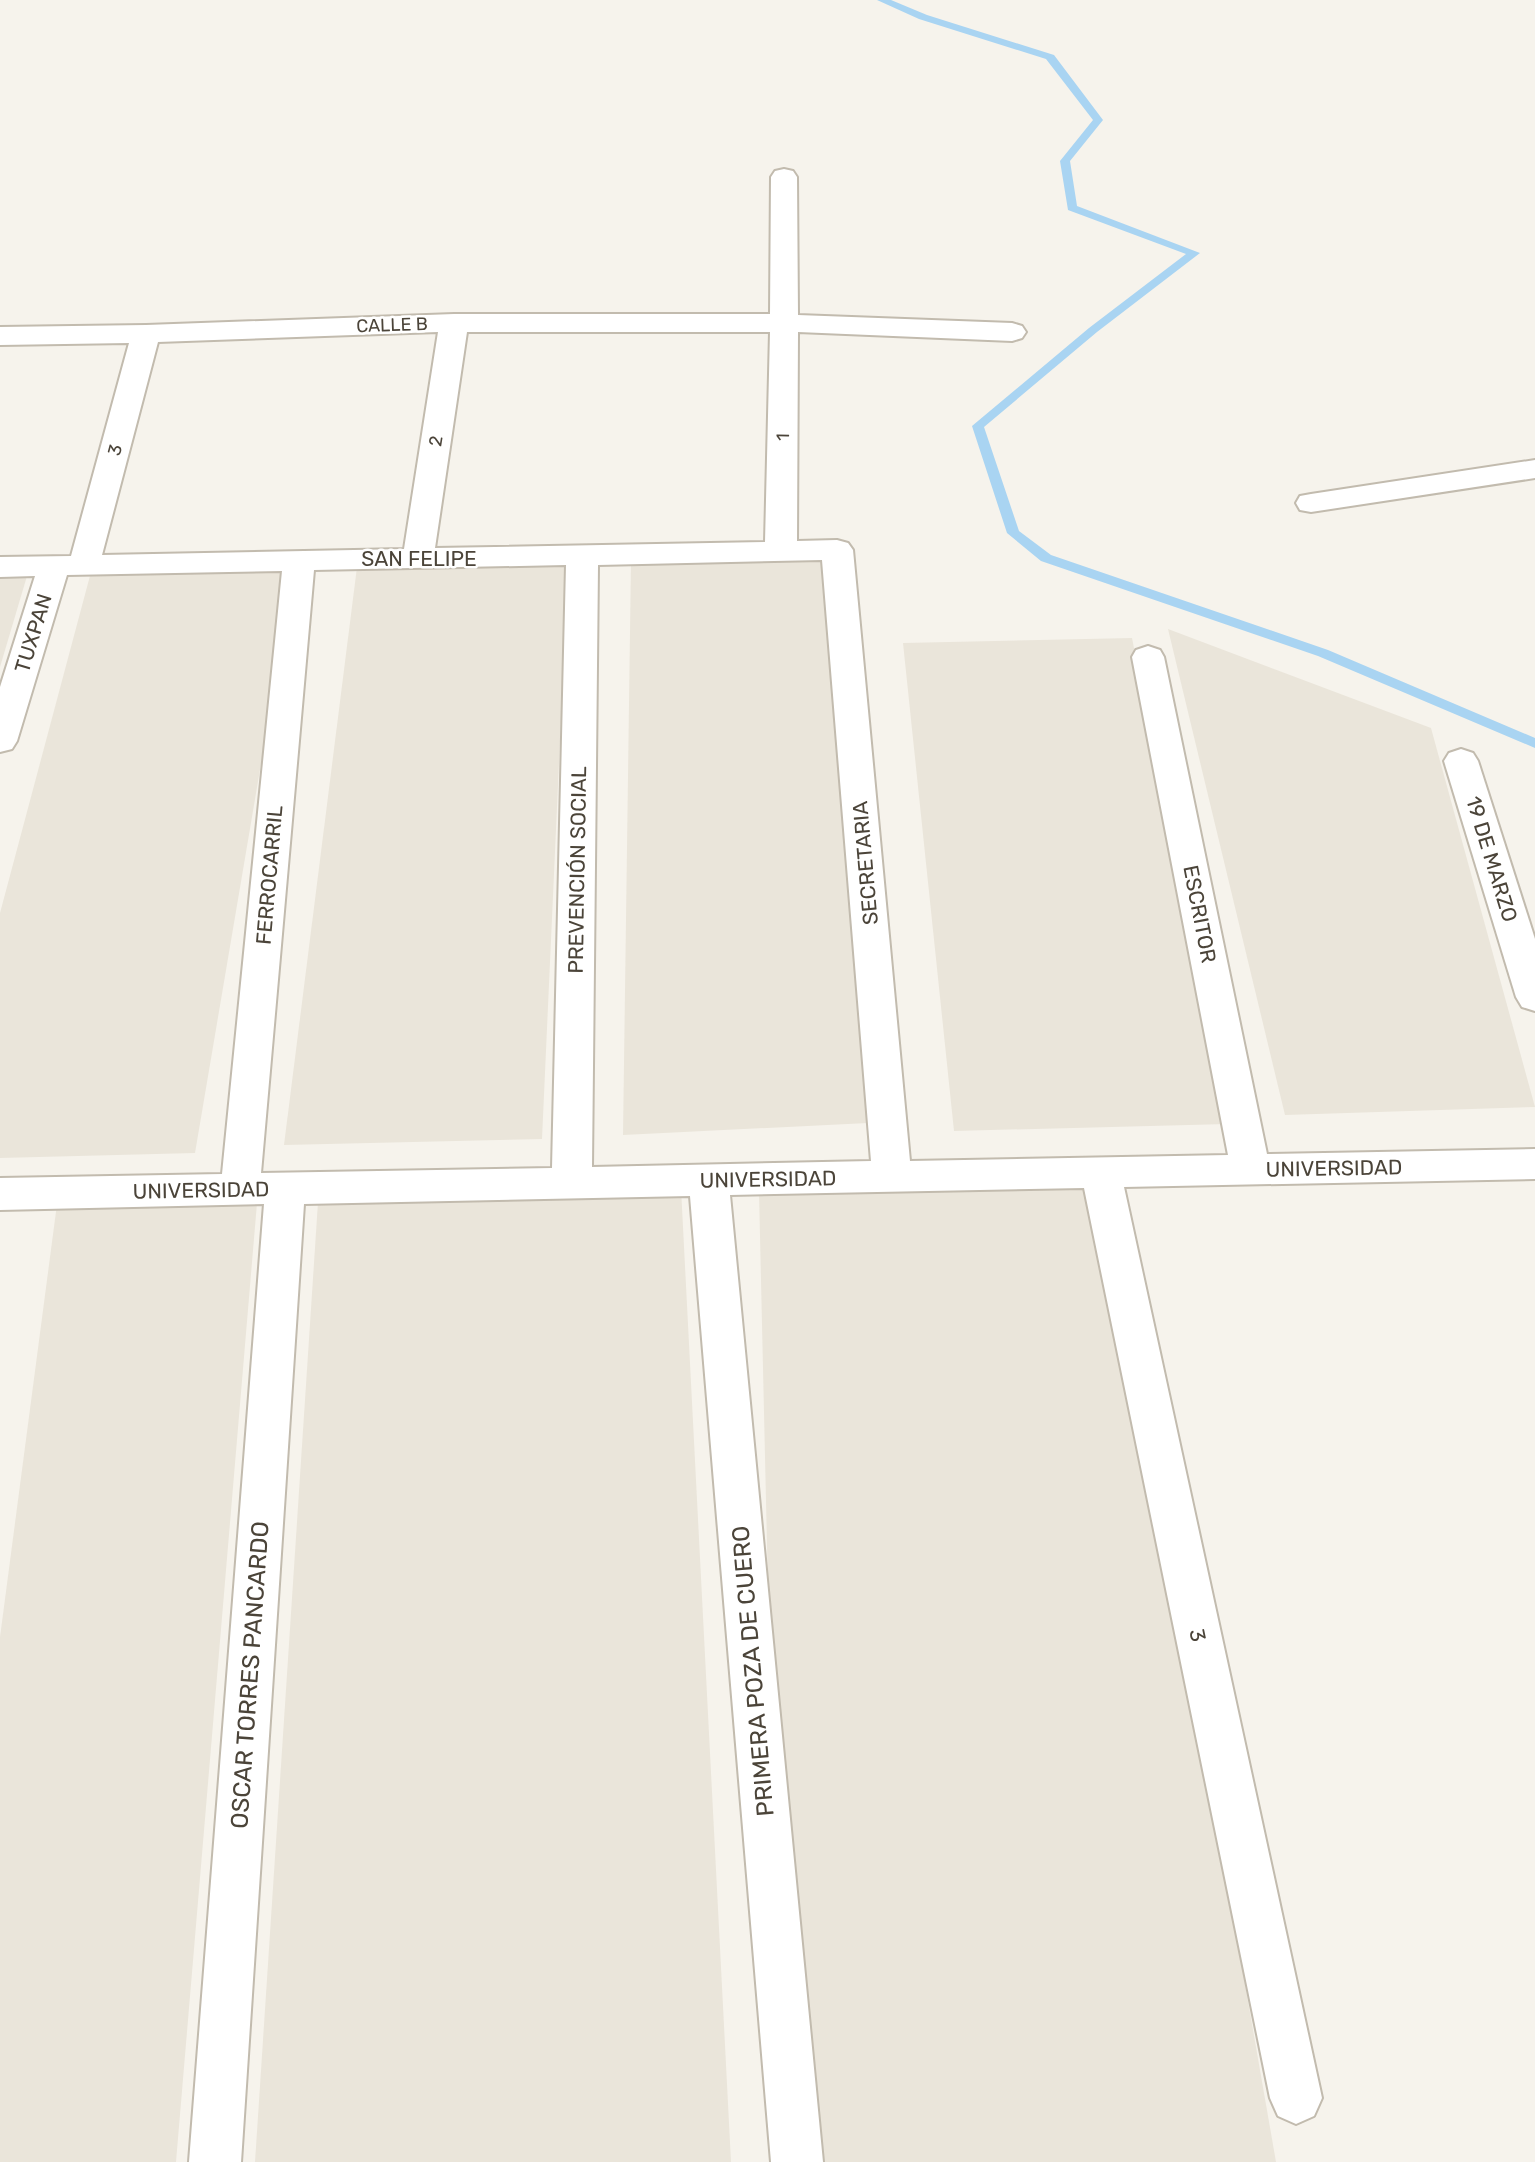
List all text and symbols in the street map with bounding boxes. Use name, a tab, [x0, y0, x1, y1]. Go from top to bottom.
street label: CALLE B	[356, 313, 428, 337]
street label: 1	[772, 433, 794, 441]
street label: 2	[424, 434, 448, 448]
street label: 3	[103, 442, 127, 458]
street label: SAN FELIPE	[361, 546, 477, 571]
street label: TUXPAN	[9, 590, 57, 676]
street label: PREVENCIÓN SOCIAL	[563, 766, 591, 974]
street label: 19 DE MARZO	[1461, 793, 1523, 925]
street label: SECRETARIA	[847, 800, 883, 926]
street label: FERROCARRIL	[250, 804, 288, 946]
street label: ESCRITOR	[1178, 863, 1222, 965]
street label: UNIVERSIDAD	[1265, 1154, 1403, 1182]
street label: UNIVERSIDAD	[699, 1165, 837, 1193]
street label: UNIVERSIDAD	[132, 1176, 270, 1204]
street label: OSCAR TORRES PANCARDO	[225, 1520, 275, 1830]
street label: PRIMERA POZA DE CUERO	[726, 1524, 780, 1818]
street label: 3	[1184, 1626, 1212, 1644]

